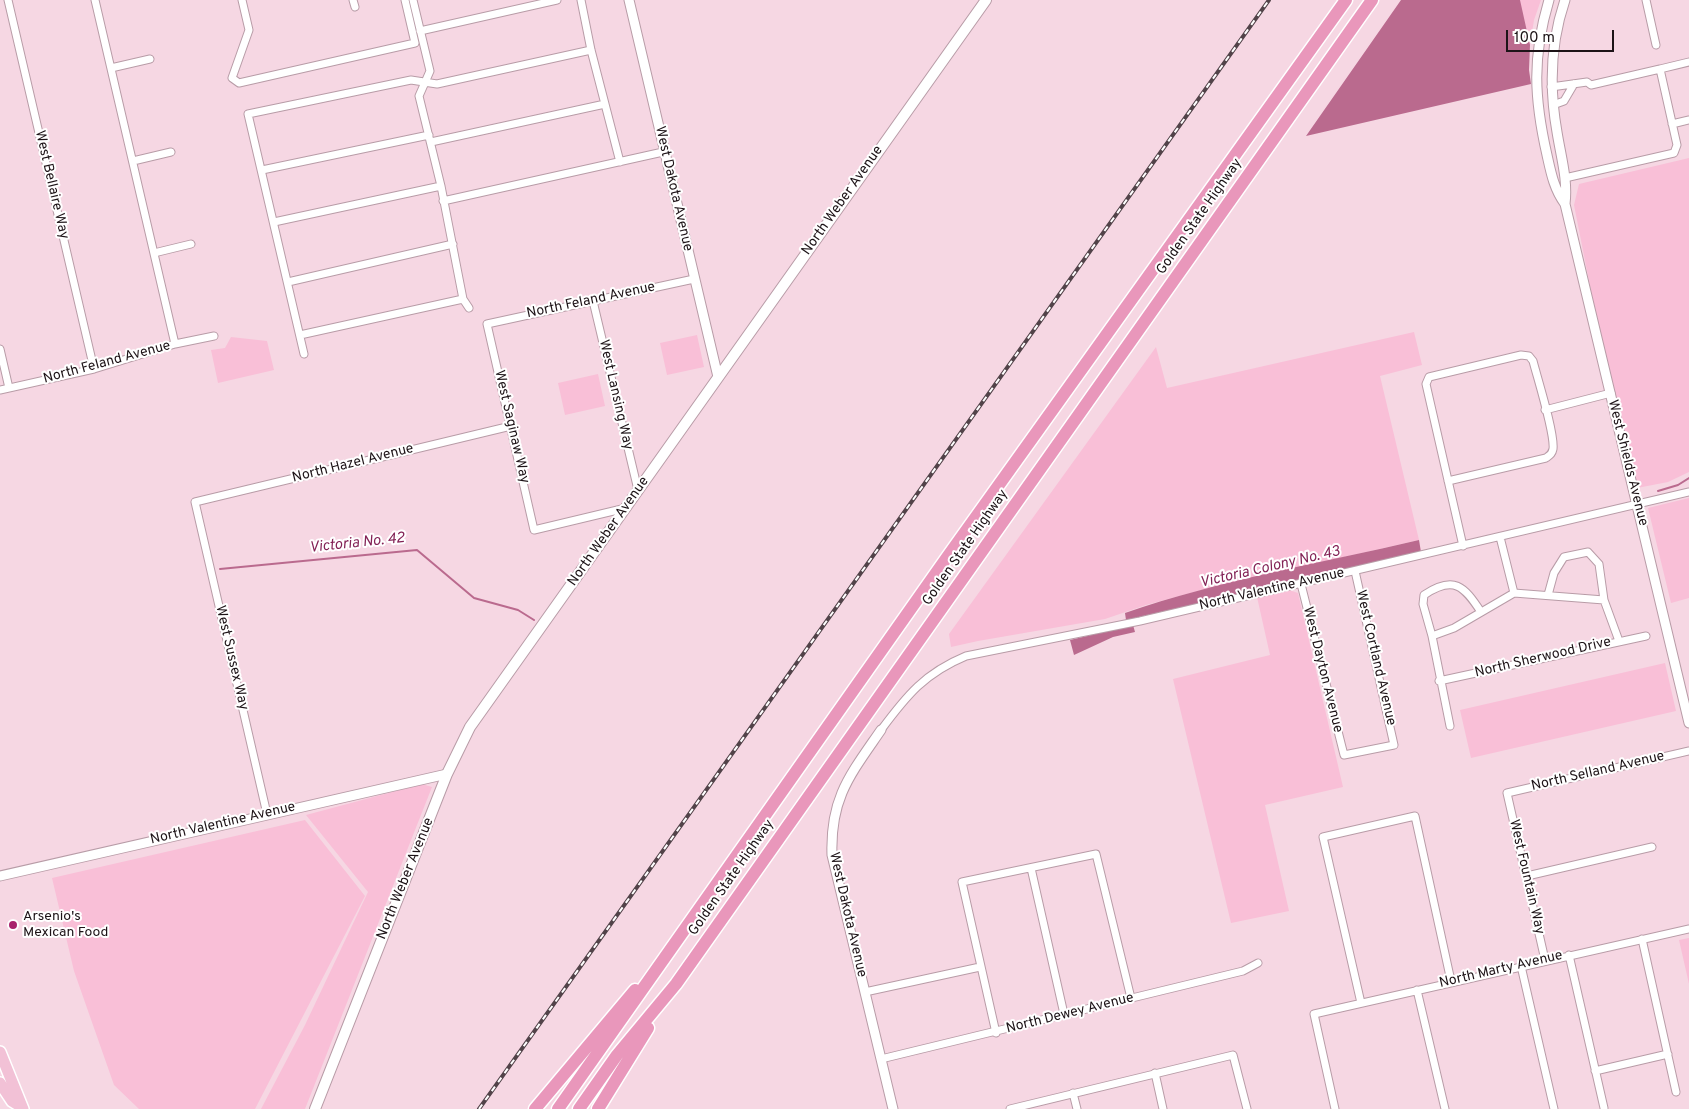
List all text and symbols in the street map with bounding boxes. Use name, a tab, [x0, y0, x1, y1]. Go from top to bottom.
scale bar	[1509, 20, 1616, 52]
text: 100 m	[1514, 29, 1555, 48]
street label: West Dakota Avenue	[650, 125, 696, 253]
street label: West Bellaire Way	[30, 129, 72, 241]
street label: North Weber Avenue	[799, 143, 887, 259]
street label: Golden State Highway	[1154, 156, 1246, 278]
street label: North Feland Avenue	[525, 279, 657, 323]
street label: North Feland Avenue	[42, 338, 172, 388]
street label: West Lansing Way	[594, 338, 636, 452]
street label: West Saginaw Way	[490, 369, 532, 485]
street label: West Shields Avenue	[1603, 398, 1651, 528]
street label: North Hazel Avenue	[291, 441, 415, 487]
street label: North Weber Avenue	[565, 474, 653, 590]
street label: Golden State Highway	[920, 487, 1012, 609]
water label: Victoria No. 42	[309, 530, 405, 558]
water label: Victoria Colony No. 43	[1198, 543, 1342, 593]
street label: North Valentine Avenue	[1198, 565, 1346, 615]
street label: West Cortland Avenue	[1351, 589, 1399, 727]
street label: West Sussex Way	[211, 604, 251, 712]
street label: West Dayton Avenue	[1298, 605, 1346, 735]
street label: North Sherwood Drive	[1473, 634, 1613, 682]
street label: North Selland Avenue	[1530, 749, 1666, 795]
street label: North Valentine Avenue	[149, 799, 297, 849]
street label: North Weber Avenue	[374, 816, 438, 942]
street label: Golden State Highway	[686, 817, 778, 939]
street label: West Fountain Way	[1505, 818, 1547, 936]
street label: West Dakota Avenue	[824, 851, 870, 979]
place label: Arsenio's Mexican Food	[23, 909, 108, 942]
marker: Arsenio's Mexican Food	[7, 919, 19, 931]
street label: North Marty Avenue	[1438, 948, 1564, 992]
street label: North Dewey Avenue	[1004, 990, 1136, 1038]

